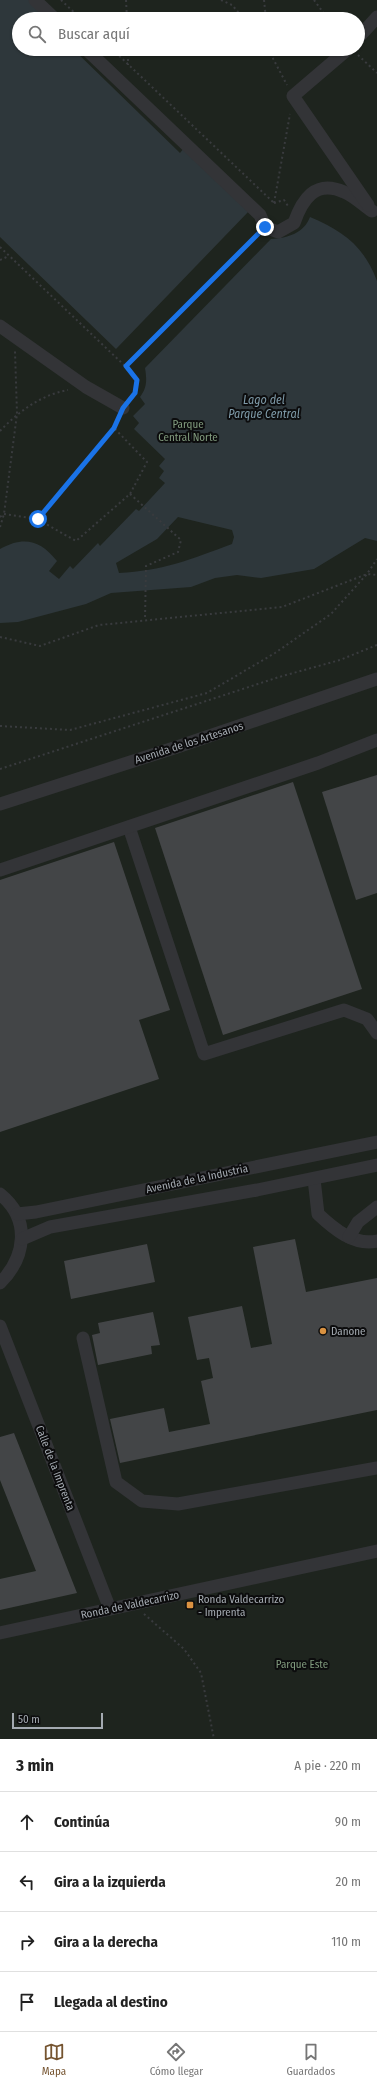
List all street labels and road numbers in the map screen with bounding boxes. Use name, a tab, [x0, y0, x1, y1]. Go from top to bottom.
street label: Avenida de los Artesanos	[133, 719, 245, 767]
street label: Avenida de la Industria	[145, 1162, 249, 1196]
street label: Calle de la Imprenta	[33, 1424, 77, 1512]
street label: Ronda de Valdecarrizo	[80, 1588, 181, 1622]

